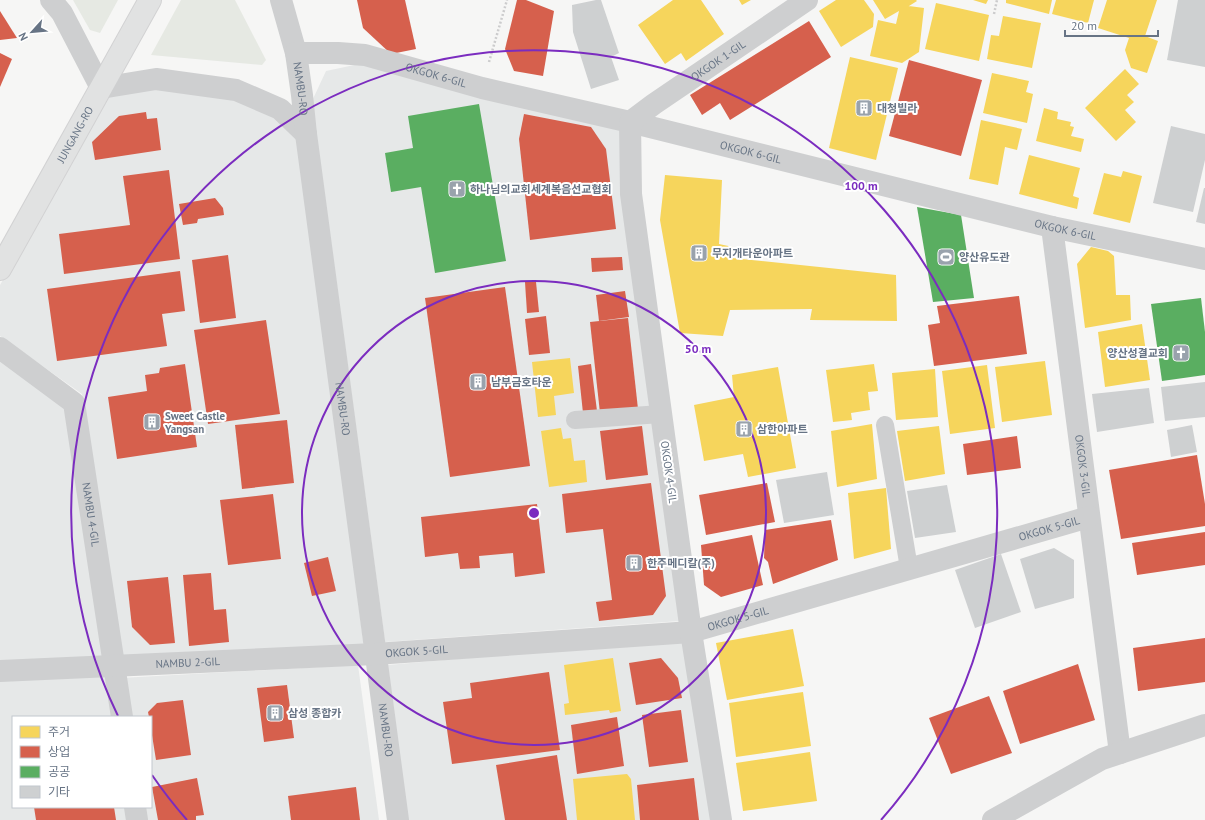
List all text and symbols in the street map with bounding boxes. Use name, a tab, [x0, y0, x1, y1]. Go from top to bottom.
north arrow	[12, 12, 52, 52]
scale bar	[1065, 12, 1158, 38]
text: 20 m	[1071, 18, 1097, 33]
text: N	[15, 30, 31, 43]
street label: OKGOK 1-GIL	[688, 37, 748, 84]
street label: OKGOK 6-GIL	[404, 60, 469, 90]
street label: NAMBU-RO	[290, 61, 311, 116]
building icon: 대청빌라	[854, 98, 874, 118]
place label: 대청빌라	[877, 101, 917, 115]
street label: JUNGANG-RO	[53, 104, 96, 166]
street label: OKGOK 6-GIL	[719, 138, 783, 167]
text: 100 m	[844, 178, 878, 193]
church icon: 하나님의교회세계복음선교협회	[447, 179, 467, 199]
place label: 하나님의교회세계복음선교협회	[470, 182, 612, 196]
street label: OKGOK 6-GIL	[1033, 216, 1098, 243]
building icon: 무지개타운아파트	[689, 243, 709, 263]
place label: 무지개타운아파트	[712, 246, 793, 260]
sports icon: 양산유도관	[936, 247, 956, 267]
place label: 양산유도관	[959, 250, 1010, 264]
text: 50 m	[685, 341, 711, 356]
church icon: 양산성결교회	[1171, 343, 1191, 363]
place label: 양산성결교회	[1107, 346, 1168, 360]
building icon: 남부금호타운	[468, 372, 488, 392]
place label: 남부금호타운	[491, 375, 552, 389]
street label: NAMBU-RO	[332, 381, 353, 436]
place label: Sweet Castle Yangsan	[164, 409, 225, 436]
building icon: Sweet Castle Yangsan	[142, 412, 162, 432]
building icon: 삼한아파트	[734, 419, 754, 439]
place label: 삼한아파트	[757, 422, 808, 436]
street label: OKGOK 3-GIL	[1072, 434, 1094, 498]
street label: OKGOK 4-GIL	[658, 440, 680, 504]
street label: NAMBU 4-GIL	[79, 481, 103, 548]
centre of rings	[527, 506, 541, 520]
street label: OKGOK 5-GIL	[1017, 513, 1082, 544]
building icon: 한주메디칼(주)	[624, 553, 644, 573]
place label: 한주메디칼(주)	[647, 556, 715, 570]
street label: OKGOK 5-GIL	[706, 603, 770, 634]
street label: OKGOK 5-GIL	[385, 642, 449, 660]
street label: NAMBU 2-GIL	[155, 654, 221, 671]
street label: NAMBU-RO	[375, 702, 396, 758]
building icon: 삼성 종합카	[265, 703, 285, 723]
place label: 삼성 종합카	[288, 706, 341, 720]
legend	[12, 716, 152, 808]
text: 주거	[48, 724, 70, 739]
text: 상업	[48, 744, 70, 759]
text: 공공	[48, 764, 70, 779]
text: 기타	[48, 784, 70, 799]

